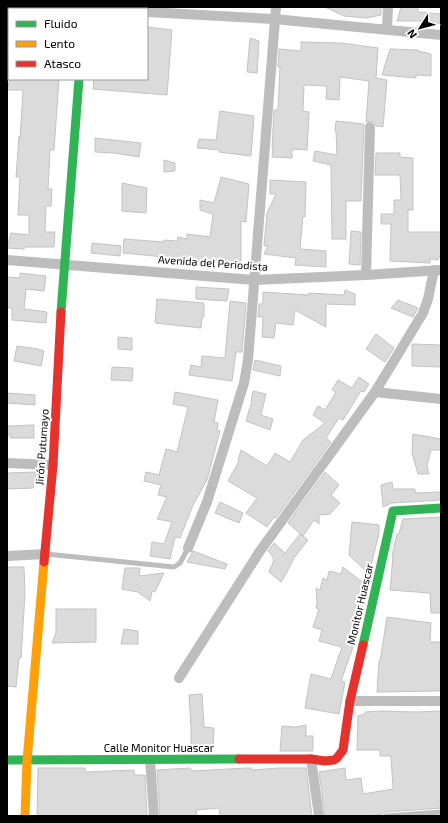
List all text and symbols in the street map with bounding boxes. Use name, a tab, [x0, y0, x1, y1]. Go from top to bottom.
legend	[8, 8, 148, 80]
north arrow	[400, 8, 440, 48]
text: Fluido	[44, 16, 78, 30]
text: N	[404, 27, 419, 41]
text: Lento	[44, 36, 75, 50]
text: Atasco	[44, 56, 81, 70]
street label: Avenida del Periodista	[157, 252, 269, 273]
street label: Jirón Putumayo	[32, 408, 51, 486]
street label: Monitor Huascar	[344, 561, 375, 646]
street label: Calle Monitor Huascar	[104, 741, 215, 754]

